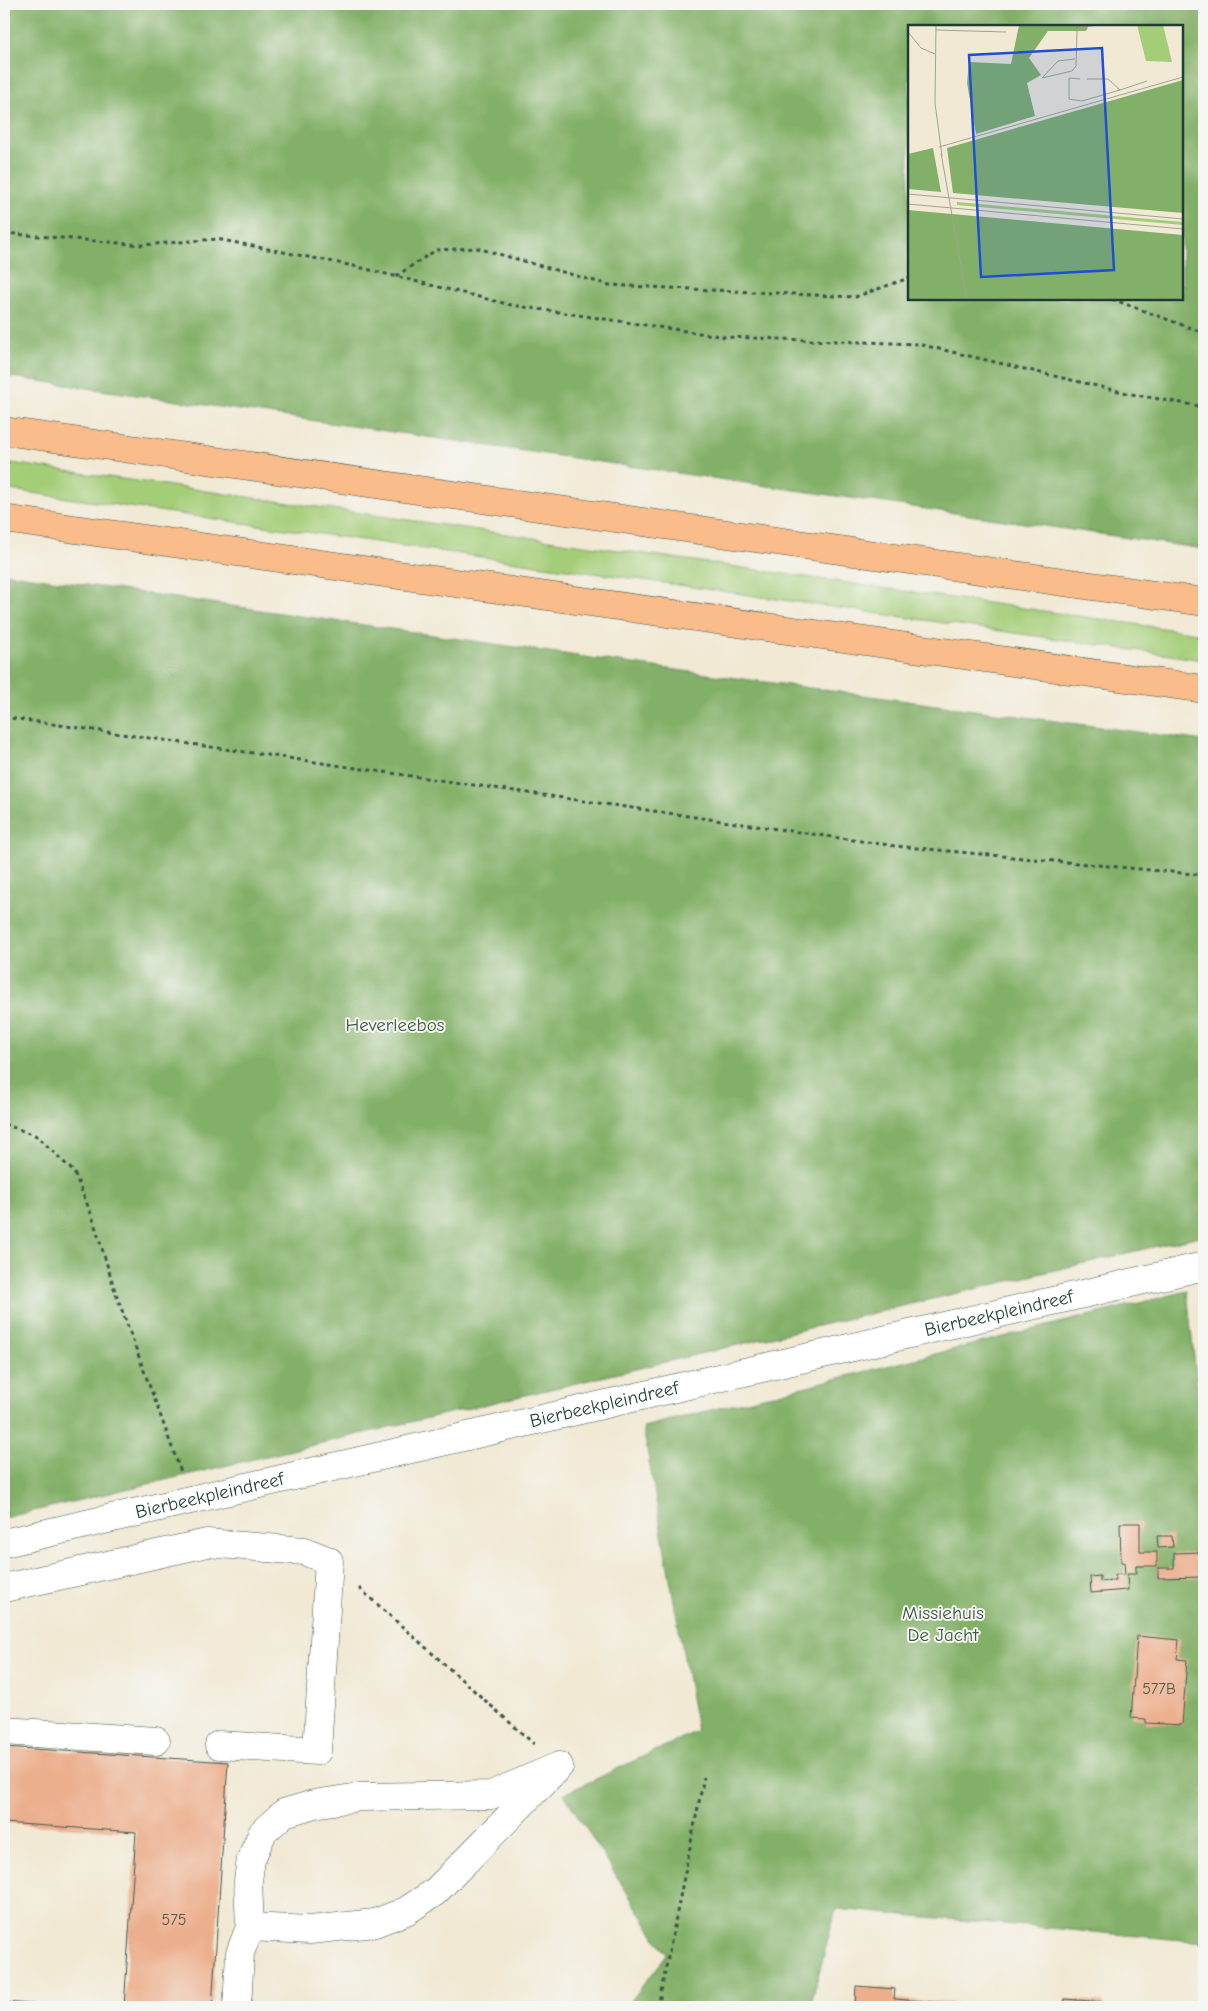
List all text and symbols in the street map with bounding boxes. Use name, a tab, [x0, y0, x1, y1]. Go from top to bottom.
inset map	[908, 25, 1183, 300]
park label: Heverleebos	[345, 1014, 445, 1036]
street label: Bierbeekpleindreef	[922, 1285, 1077, 1341]
street label: Bierbeekpleindreef	[528, 1376, 682, 1432]
street label: Bierbeekpleindreef	[133, 1467, 288, 1523]
park label: Missiehuis De Jacht	[902, 1602, 984, 1646]
house number: 577B	[1142, 1680, 1176, 1698]
house number: 575	[162, 1911, 186, 1929]

